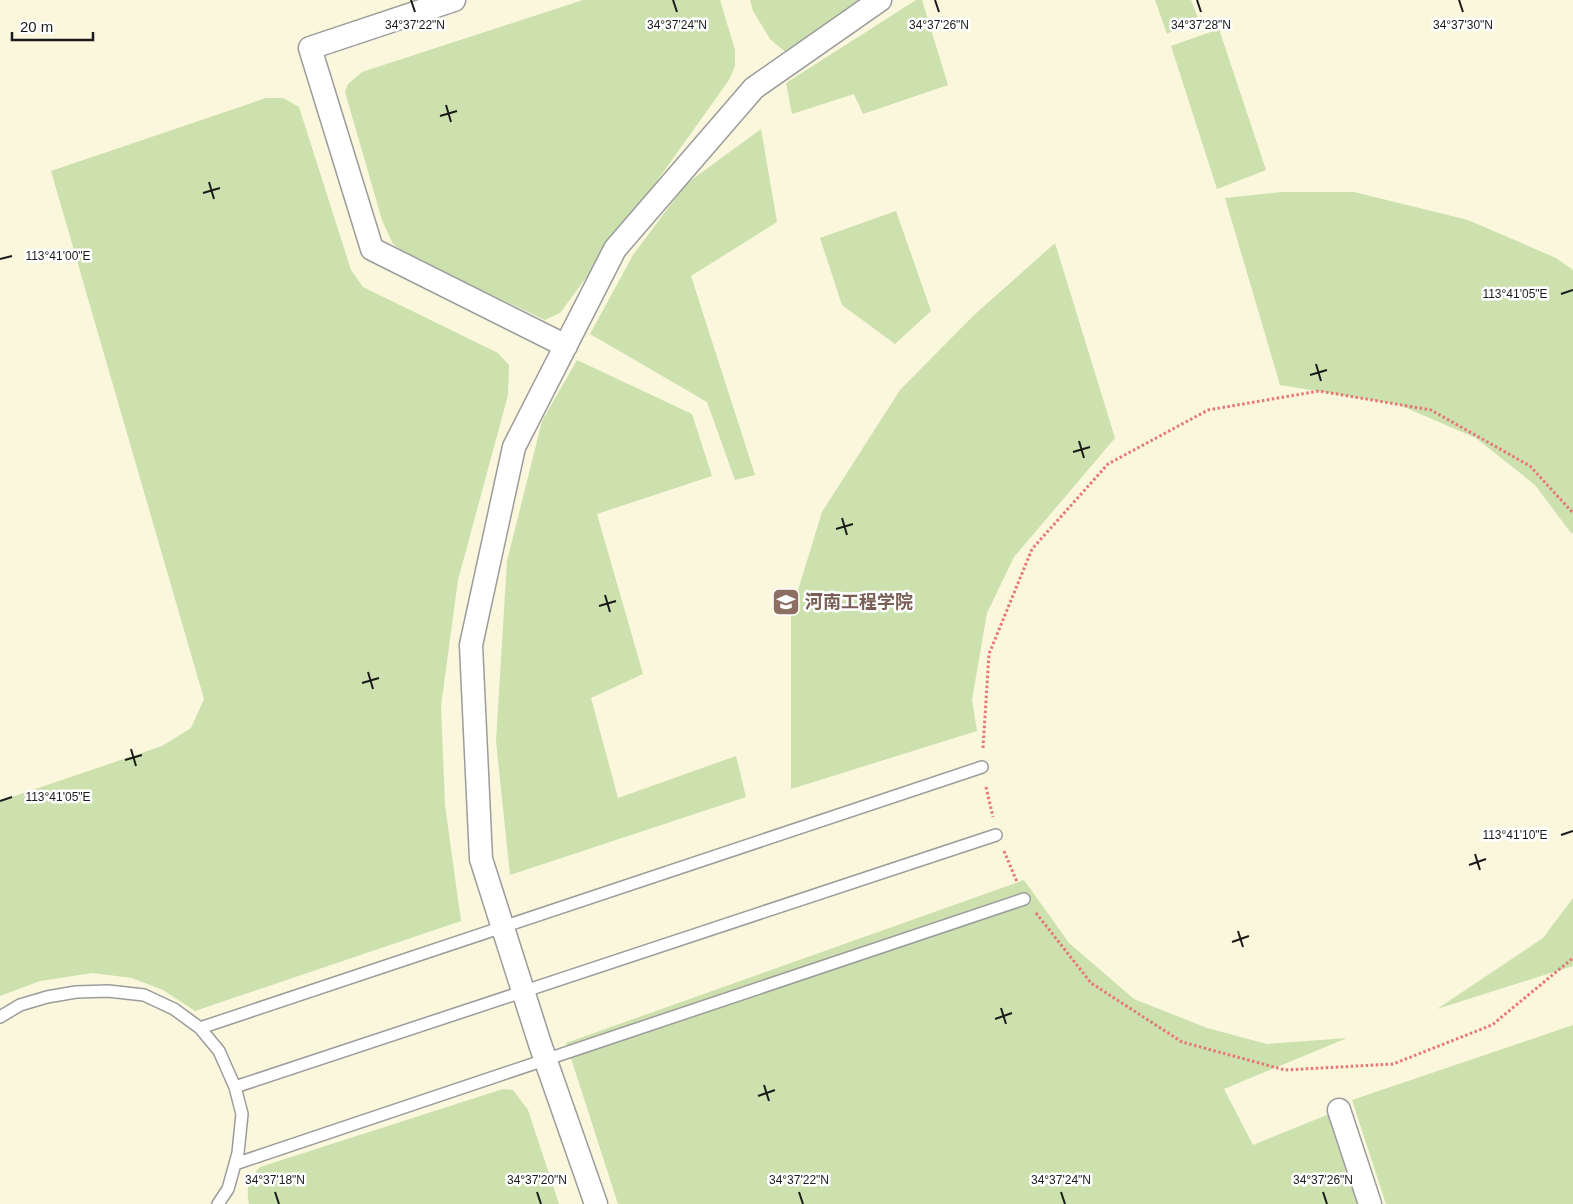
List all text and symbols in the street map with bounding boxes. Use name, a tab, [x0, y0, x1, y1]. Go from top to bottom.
scale bar	[12, 10, 94, 42]
text: 20 m	[20, 18, 53, 35]
text: 34°37'22"N	[385, 18, 445, 32]
text: 34°37'24"N	[647, 18, 707, 32]
text: 34°37'26"N	[909, 18, 969, 32]
text: 34°37'28"N	[1171, 18, 1231, 32]
text: 34°37'30"N	[1433, 18, 1493, 32]
text: 113°41'00"E	[25, 249, 91, 263]
text: 113°41'05"E	[1482, 287, 1548, 301]
school or university icon: 河南工程学院	[771, 587, 801, 617]
place label: 河南工程学院	[805, 592, 913, 612]
text: 113°41'05"E	[25, 790, 91, 804]
text: 113°41'10"E	[1482, 828, 1548, 842]
text: 34°37'18"N	[245, 1173, 305, 1187]
text: 34°37'20"N	[507, 1173, 567, 1187]
text: 34°37'22"N	[769, 1173, 829, 1187]
text: 34°37'24"N	[1031, 1173, 1091, 1187]
text: 34°37'26"N	[1293, 1173, 1353, 1187]

